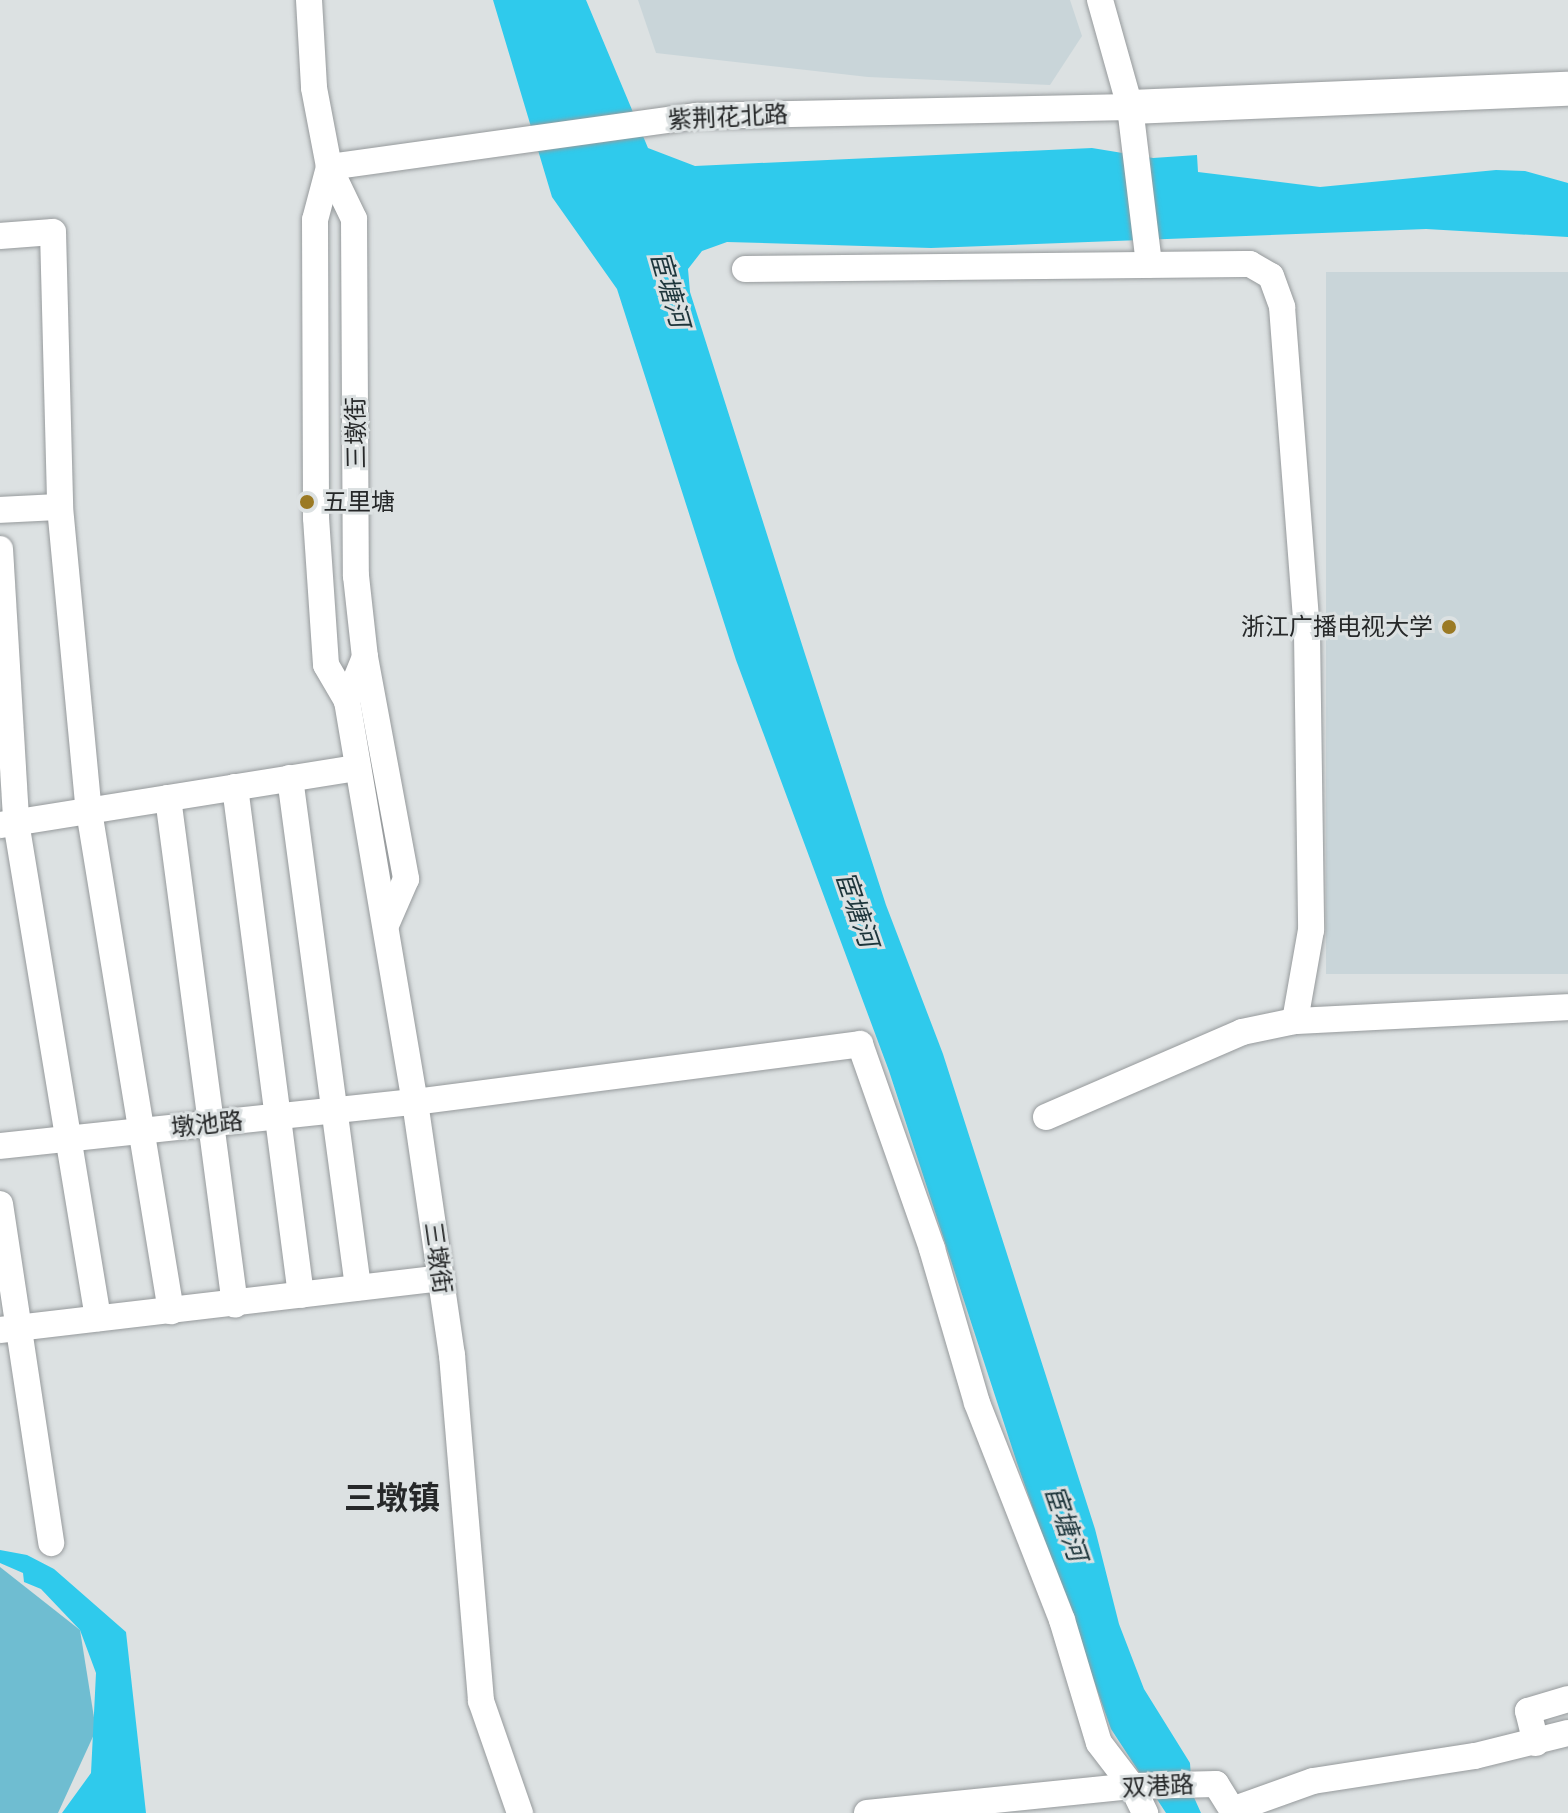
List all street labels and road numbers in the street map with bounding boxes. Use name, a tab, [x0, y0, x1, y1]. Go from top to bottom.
street label: 紫荆花北路	[667, 99, 789, 135]
street label: 三墩街	[341, 397, 371, 469]
street label: 墩池路	[170, 1106, 244, 1142]
street label: 三墩街	[419, 1220, 457, 1296]
street label: 双港路	[1121, 1770, 1195, 1802]

